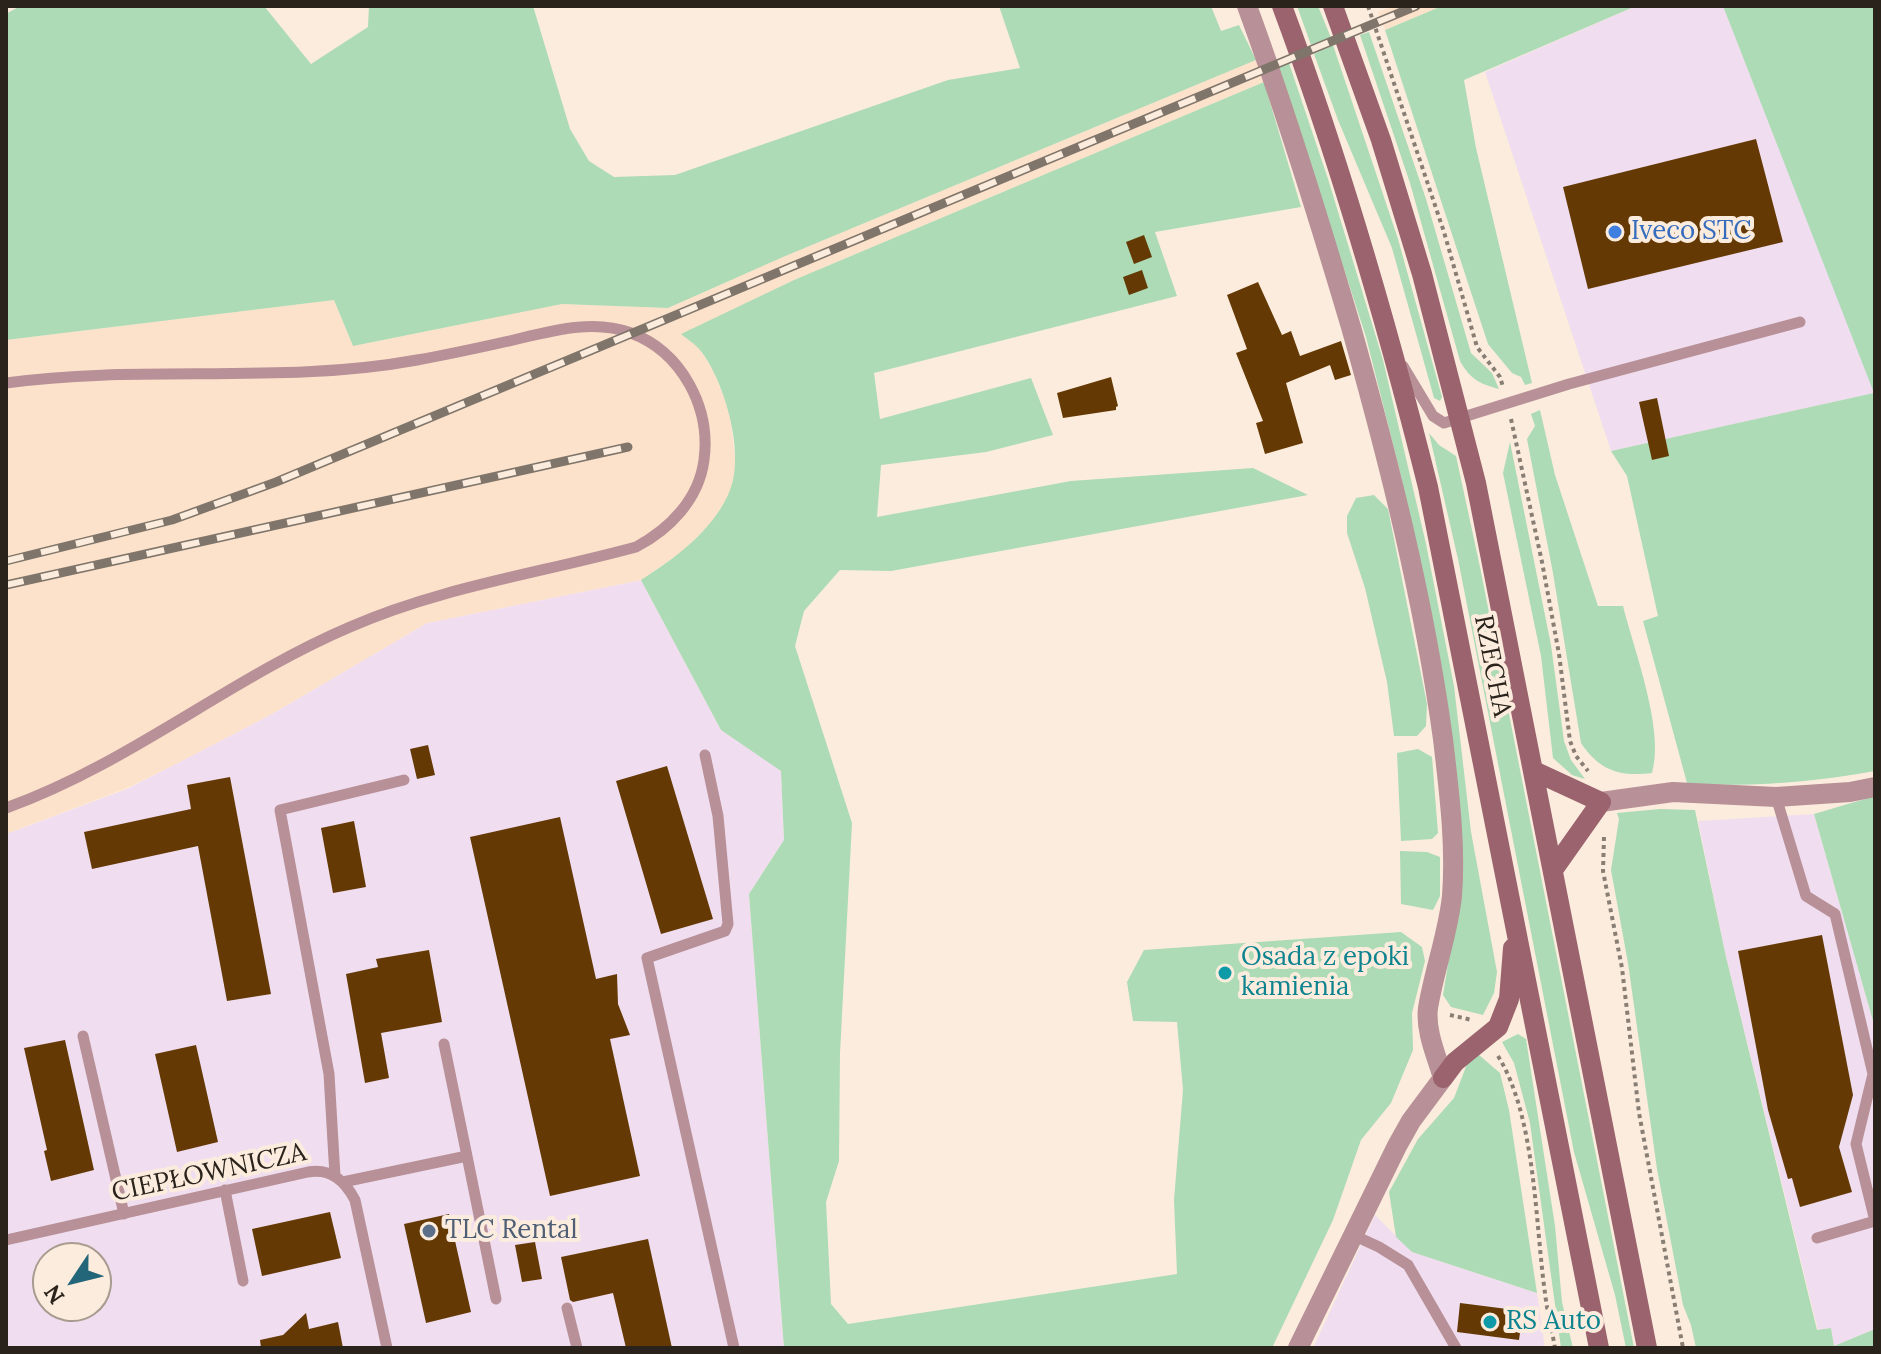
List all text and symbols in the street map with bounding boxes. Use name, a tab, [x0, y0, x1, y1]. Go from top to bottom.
place label: Iveco STC	[1631, 216, 1752, 248]
marker: Iveco STC	[1606, 223, 1624, 241]
street label: RZECHA	[1467, 612, 1517, 720]
place label: Osada z epoki kamienia	[1241, 942, 1409, 1004]
marker: Osada z epoki kamienia	[1216, 964, 1234, 982]
street label: CIEPŁOWNICZA	[109, 1137, 309, 1209]
place label: TLC Rental	[445, 1215, 577, 1247]
marker: TLC Rental	[420, 1222, 438, 1240]
north arrow	[32, 1242, 112, 1322]
text: N	[38, 1280, 70, 1310]
place label: RS Auto	[1506, 1306, 1601, 1338]
marker: RS Auto	[1481, 1313, 1499, 1331]

